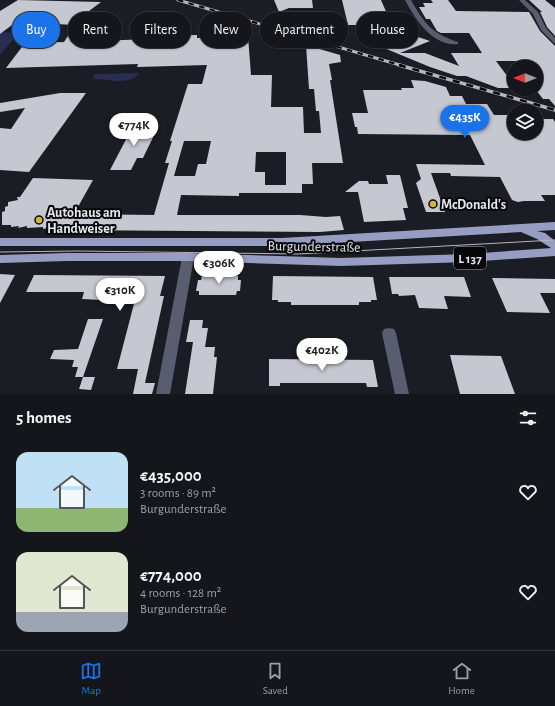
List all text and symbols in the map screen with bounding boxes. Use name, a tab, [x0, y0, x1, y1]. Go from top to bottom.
chip: Buy	[12, 12, 60, 48]
chip: Rent	[68, 12, 122, 48]
chip: Filters	[130, 12, 191, 48]
chip: New	[199, 12, 252, 48]
chip: Apartment	[260, 12, 348, 48]
chip: House	[356, 12, 419, 48]
north arrow	[507, 60, 543, 96]
map controls	[507, 60, 543, 140]
button: layers	[507, 104, 543, 140]
pin: €435K	[437, 105, 493, 139]
text: €435K	[449, 111, 481, 124]
pin: €774K	[106, 113, 162, 147]
text: €774K	[118, 119, 150, 132]
place label: McDonald's	[441, 198, 506, 212]
marker: McDonald's	[428, 199, 438, 209]
place label: Autohaus am Handweiser	[47, 206, 121, 236]
marker: Autohaus am Handweiser	[34, 215, 44, 225]
street label: Burgunderstraße	[267, 239, 361, 255]
road number: L 137	[454, 247, 486, 269]
pin: €306K	[191, 251, 247, 285]
text: €306K	[203, 257, 235, 270]
pin: €310K	[92, 278, 148, 312]
text: €310K	[105, 284, 135, 297]
pin: €402K	[294, 338, 350, 372]
text: €402K	[305, 344, 339, 357]
icon: filters	[517, 407, 539, 429]
text: 5 homes	[16, 409, 72, 426]
text: €435,000	[140, 467, 202, 484]
icon: home	[48, 468, 96, 516]
icon: heart	[517, 481, 539, 503]
text: 3 rooms · 89 m²	[140, 487, 216, 500]
text: Burgunderstraße	[140, 503, 226, 516]
text: €774,000	[140, 567, 202, 584]
icon: home	[48, 568, 96, 616]
icon: heart	[517, 581, 539, 603]
text: 4 rooms · 128 m²	[140, 587, 221, 600]
text: Burgunderstraße	[140, 603, 226, 616]
tab: Map	[80, 660, 102, 697]
tab: Saved	[263, 660, 288, 697]
tab: Home	[448, 660, 475, 697]

